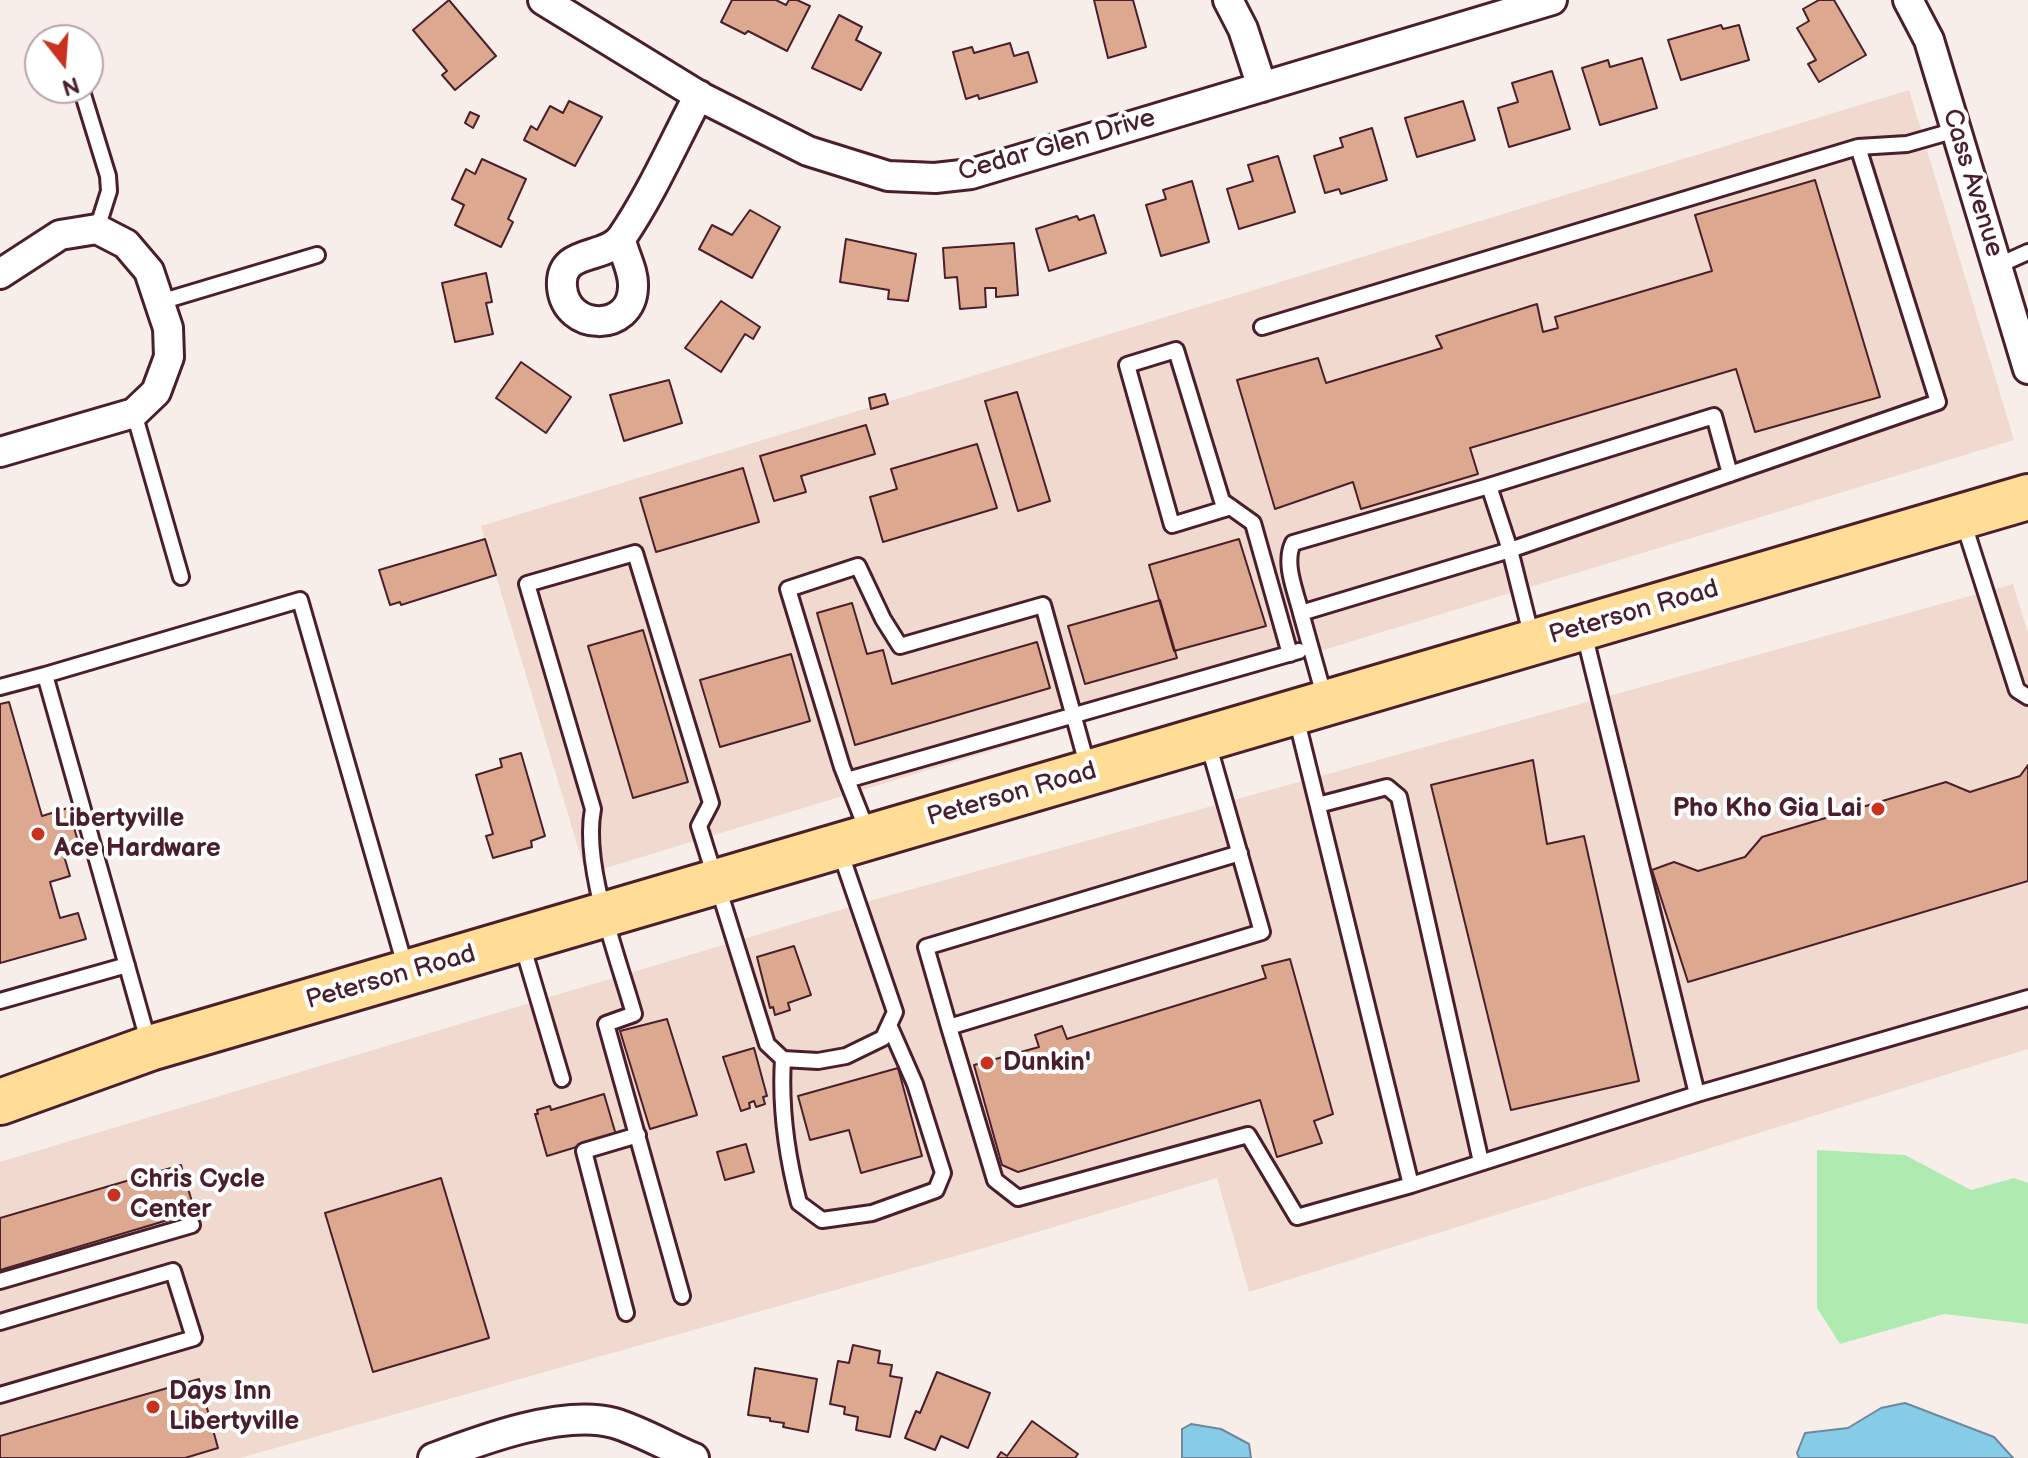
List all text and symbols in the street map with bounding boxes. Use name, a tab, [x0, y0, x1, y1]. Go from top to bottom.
north arrow	[24, 24, 104, 104]
text: N	[59, 70, 82, 101]
street label: Cedar Glen Drive	[955, 103, 1159, 189]
street label: Cass Avenue	[1935, 105, 2009, 261]
street label: Peterson Road	[1546, 574, 1722, 652]
street label: Peterson Road	[924, 756, 1100, 834]
place label: Pho Kho Gia Lai	[1673, 793, 1862, 825]
marker: Pho Kho Gia Lai	[1869, 800, 1887, 818]
place label: Libertyville Ace Hardware	[54, 803, 221, 864]
marker: Libertyville Ace Hardware	[29, 825, 47, 843]
street label: Peterson Road	[303, 939, 479, 1017]
place label: Dunkin'	[1003, 1047, 1091, 1079]
marker: Dunkin'	[978, 1054, 996, 1072]
place label: Chris Cycle Center	[130, 1164, 265, 1226]
marker: Chris Cycle Center	[105, 1186, 123, 1204]
place label: Days Inn Libertyville	[169, 1376, 299, 1438]
marker: Days Inn Libertyville	[144, 1398, 162, 1416]

